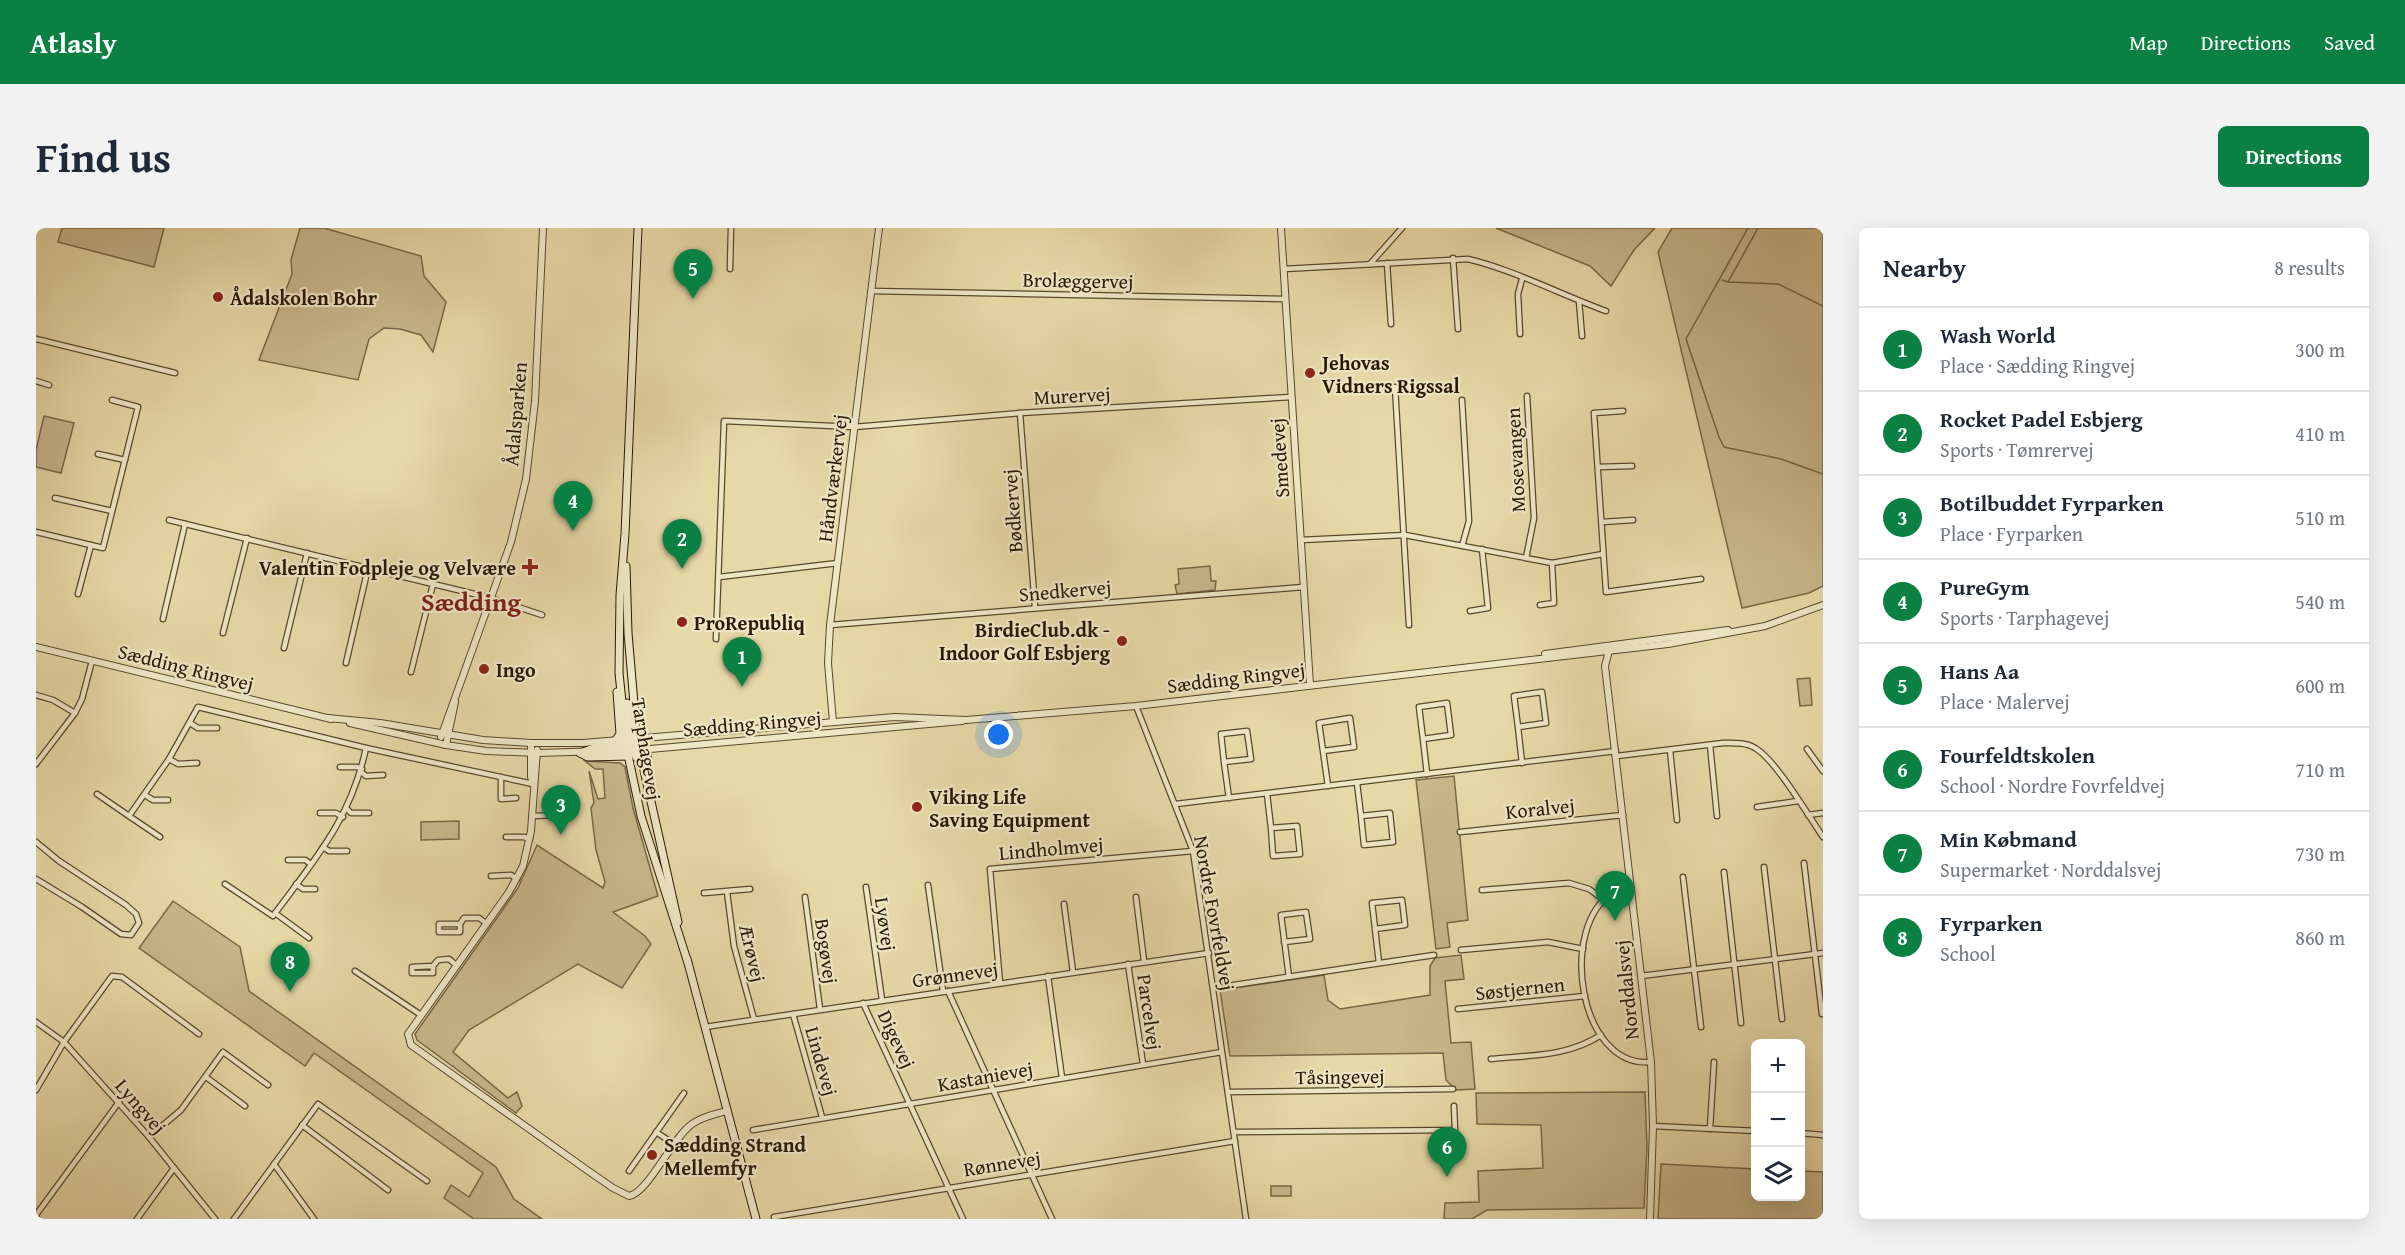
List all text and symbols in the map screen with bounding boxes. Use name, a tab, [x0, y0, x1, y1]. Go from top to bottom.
text: Atlasly	[30, 22, 117, 63]
text: Map	[2129, 27, 2168, 58]
text: Directions	[2201, 27, 2291, 58]
text: Saved	[2324, 27, 2375, 58]
text: Find us	[36, 126, 171, 187]
button: Directions	[2218, 126, 2369, 187]
text: Nearby	[1883, 248, 1966, 287]
pin: 5	[674, 250, 712, 299]
text: 8 results	[2274, 253, 2345, 282]
street label: Brolæggervej	[1022, 265, 1134, 295]
place label: Ådalskolen Bohr	[230, 283, 377, 312]
marker: Ådalskolen Bohr	[211, 290, 225, 304]
text: Wash World	[1940, 319, 2056, 351]
text: 1	[1897, 335, 1908, 364]
text: 300 m	[2295, 335, 2345, 364]
place label: Jehovas Vidners Rigssal	[1319, 348, 1460, 400]
text: Place · Sædding Ringvej	[1940, 351, 2135, 380]
street label: Ådalsparken	[496, 361, 534, 467]
marker: Jehovas Vidners Rigssal	[1303, 366, 1317, 380]
street label: Murervej	[1033, 379, 1111, 411]
text: Rocket Padel Esbjerg	[1940, 403, 2143, 435]
street label: Mosevangen	[1498, 407, 1532, 513]
street label: Håndværkervej	[810, 412, 854, 544]
street label: Smedevej	[1262, 417, 1296, 499]
text: 2	[1897, 419, 1908, 448]
text: 410 m	[2295, 419, 2345, 448]
text: Sports · Tømrervej	[1940, 435, 2094, 464]
street label: Bødkervej	[995, 468, 1029, 554]
pin: 4	[554, 482, 592, 531]
text: Botilbuddet Fyrparken	[1940, 487, 2164, 519]
text: 3	[1897, 503, 1908, 532]
text: 510 m	[2295, 503, 2345, 532]
text: Place · Fyrparken	[1940, 519, 2083, 548]
pin: 2	[662, 520, 702, 569]
place label: Valentin Fodpleje og Velvære	[259, 553, 516, 582]
marker: Valentin Fodpleje og Velvære	[521, 558, 539, 576]
text: PureGym	[1940, 571, 2030, 603]
street label: Snedkervej	[1018, 572, 1112, 608]
district label: Sædding	[421, 582, 521, 621]
text: 4	[1897, 587, 1908, 616]
text: 540 m	[2295, 587, 2345, 616]
text: Sports · Tarphagevej	[1940, 603, 2109, 632]
place label: ProRepubliq	[694, 608, 806, 637]
marker: ProRepubliq	[675, 615, 689, 629]
place label: BirdieClub.dk - Indoor Golf Esbjerg	[939, 615, 1110, 667]
marker: BirdieClub.dk - Indoor Golf Esbjerg	[1115, 634, 1129, 648]
street label: Sædding Ringvej	[115, 636, 257, 698]
pin: 1	[722, 638, 762, 687]
street label: Sædding Ringvej	[1165, 654, 1307, 700]
place label: Ingo	[496, 655, 536, 684]
text: Hans Aa	[1940, 655, 2019, 687]
marker: Ingo	[477, 662, 491, 676]
text: 5	[1897, 671, 1908, 700]
text: 600 m	[2295, 671, 2345, 700]
text: Place · Malervej	[1940, 687, 2070, 716]
street label: Tarphagevej	[625, 696, 669, 802]
street label: Sædding Ringvej	[682, 702, 822, 744]
your location	[984, 720, 1013, 749]
text: Fourfeldtskolen	[1940, 739, 2095, 771]
text: 6	[1897, 755, 1908, 784]
text: 710 m	[2295, 755, 2345, 784]
text: School · Nordre Fovrfeldvej	[1940, 771, 2165, 800]
place label: Viking Life Saving Equipment	[929, 782, 1090, 834]
pin: 3	[542, 786, 580, 835]
street label: Koralvej	[1504, 790, 1576, 826]
marker: Viking Life Saving Equipment	[910, 800, 924, 814]
text: Min Købmand	[1940, 823, 2077, 855]
street label: Lindholmvej	[997, 829, 1105, 867]
street label: Nordre Fovrfeldvej	[1187, 833, 1243, 993]
text: 7	[1897, 839, 1908, 868]
text: 730 m	[2295, 839, 2345, 868]
text: Supermarket · Norddalsvej	[1940, 855, 2161, 884]
pin: 7	[1596, 872, 1634, 921]
street label: Lyøvej	[868, 895, 904, 953]
text: Fyrparken	[1940, 907, 2043, 939]
street label: Bogøvej	[808, 916, 846, 986]
street label: Ærøvej	[732, 921, 774, 985]
text: 8	[1897, 923, 1908, 952]
text: 860 m	[2295, 923, 2345, 952]
street label: Norddalsvej	[1606, 939, 1646, 1041]
text: School	[1940, 939, 1996, 968]
pin: 8	[270, 942, 310, 992]
street label: Grønnevej	[910, 954, 1000, 994]
street label: Søstjernen	[1474, 969, 1566, 1007]
street label: Parcelvej	[1130, 972, 1170, 1052]
street label: Digevej	[871, 1005, 923, 1073]
street label: Lindevej	[798, 1023, 846, 1099]
map controls	[1751, 1039, 1805, 1201]
button: +	[1751, 1039, 1805, 1093]
street label: Kastanievej	[935, 1053, 1035, 1099]
street label: Tåsingevej	[1295, 1061, 1385, 1091]
street label: Lyngvej	[109, 1072, 173, 1140]
button: −	[1751, 1093, 1805, 1147]
pin: 6	[1428, 1128, 1466, 1177]
place label: Sædding Strand Mellemfyr	[664, 1130, 806, 1182]
street label: Rønnevej	[961, 1143, 1043, 1183]
button: layers	[1751, 1147, 1805, 1201]
marker: Sædding Strand Mellemfyr	[645, 1148, 659, 1162]

